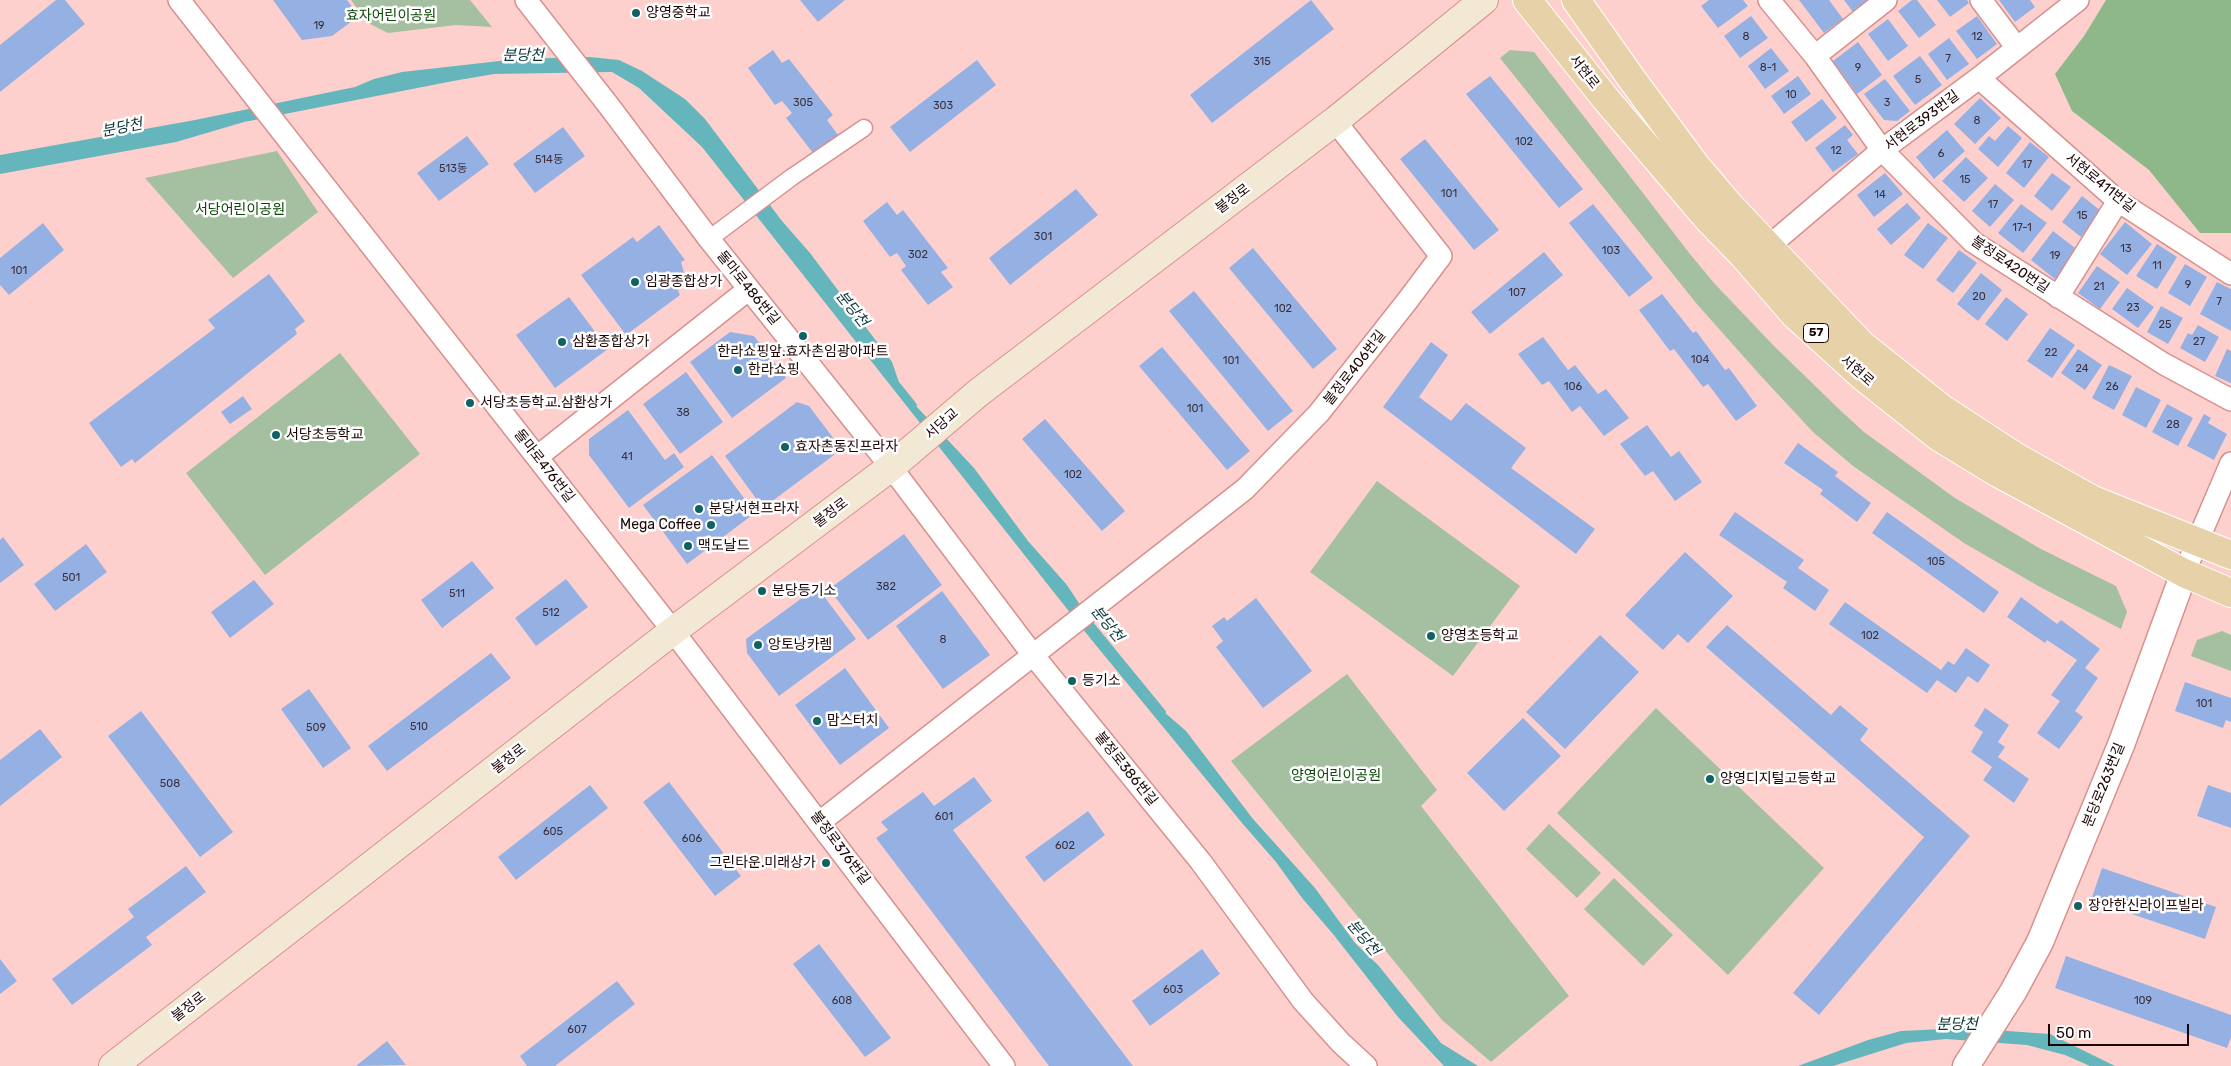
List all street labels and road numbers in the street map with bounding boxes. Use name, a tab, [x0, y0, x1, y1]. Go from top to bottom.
street label: 서현로	[1565, 52, 1603, 92]
street label: 서현로393번길	[1881, 87, 1963, 155]
street label: 서현로411번길	[2062, 150, 2138, 216]
street label: 불정로	[1213, 181, 1253, 217]
street label: 불정로420번길	[1968, 233, 2052, 297]
street label: 돌마로486번길	[713, 248, 783, 328]
road number: 57	[1804, 323, 1828, 342]
street label: 불정로406번길	[1321, 327, 1389, 409]
street label: 서현로	[1837, 352, 1877, 390]
street label: 서당교	[922, 405, 962, 443]
street label: 돌마로476번길	[510, 426, 578, 506]
street label: 불정로	[811, 495, 851, 531]
street label: 불정로386번길	[1091, 729, 1161, 809]
street label: 불정로	[489, 740, 529, 778]
street label: 분당로263번길	[2079, 740, 2129, 830]
street label: 불정로376번길	[807, 808, 873, 888]
street label: 불정로	[169, 988, 209, 1026]

